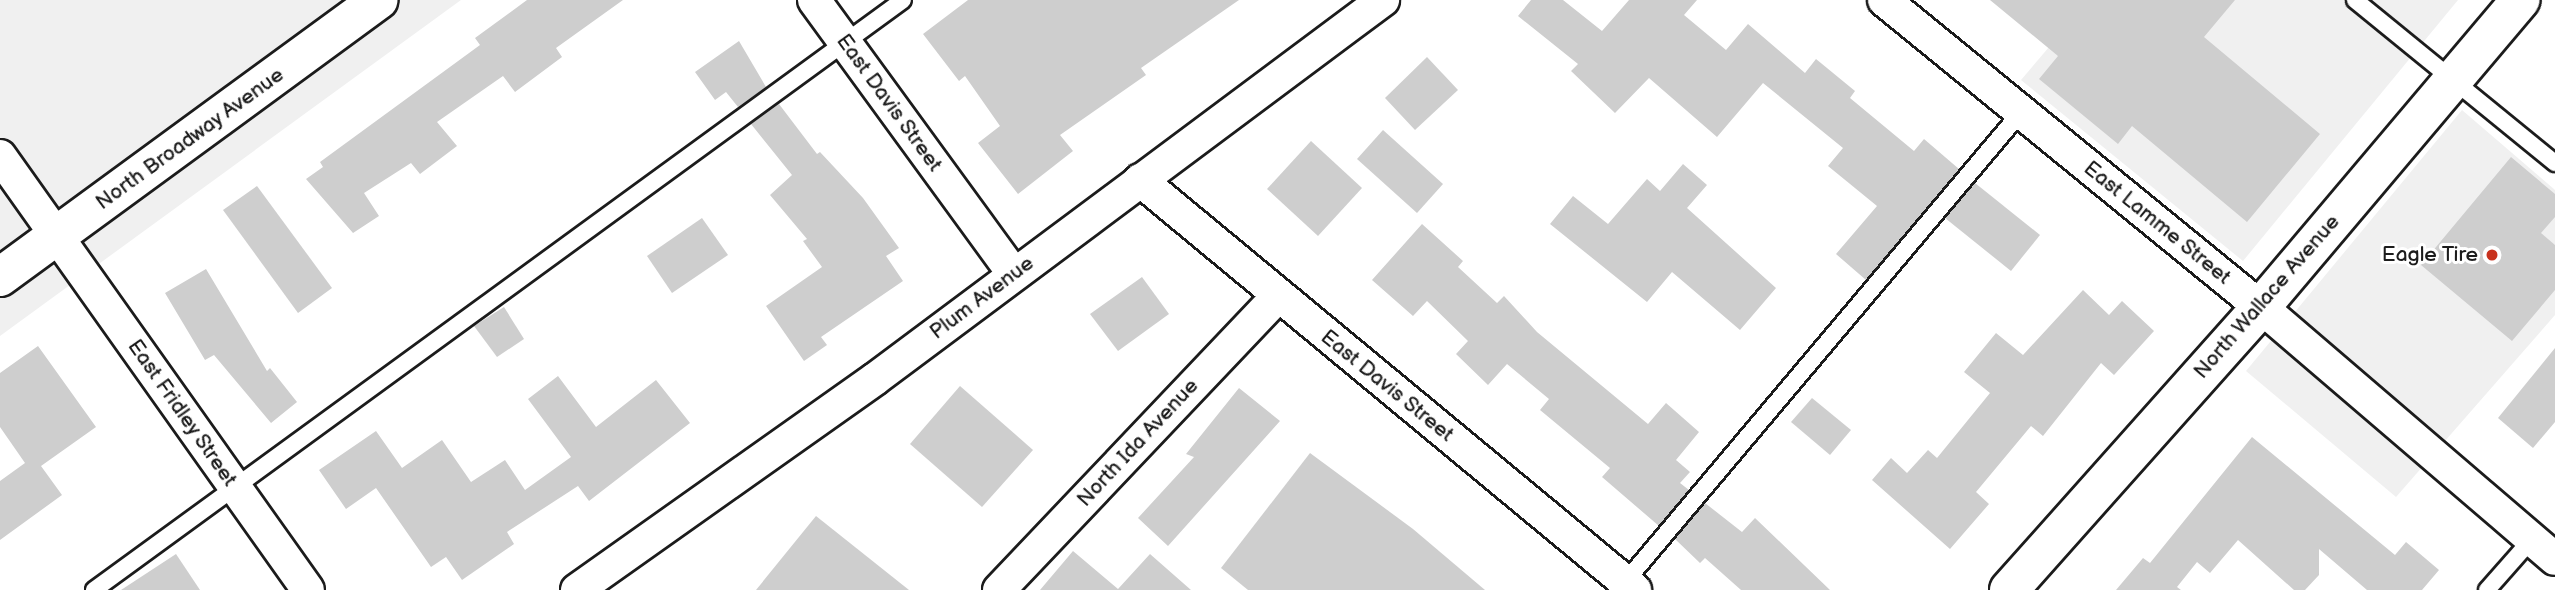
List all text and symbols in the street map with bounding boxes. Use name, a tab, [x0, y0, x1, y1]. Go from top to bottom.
street label: East Davis Street	[831, 29, 947, 177]
street label: North Broadway Avenue	[91, 62, 289, 216]
street label: East Lamme Street	[2078, 156, 2236, 290]
street label: North Wallace Avenue	[2189, 209, 2345, 385]
place label: Eagle Tire	[2381, 242, 2478, 268]
marker: Eagle Tire	[2484, 247, 2500, 263]
street label: Plum Avenue	[925, 251, 1039, 345]
street label: East Davis Street	[1315, 325, 1459, 447]
street label: East Fridley Street	[122, 334, 242, 492]
street label: North Ida Avenue	[1072, 374, 1204, 512]

